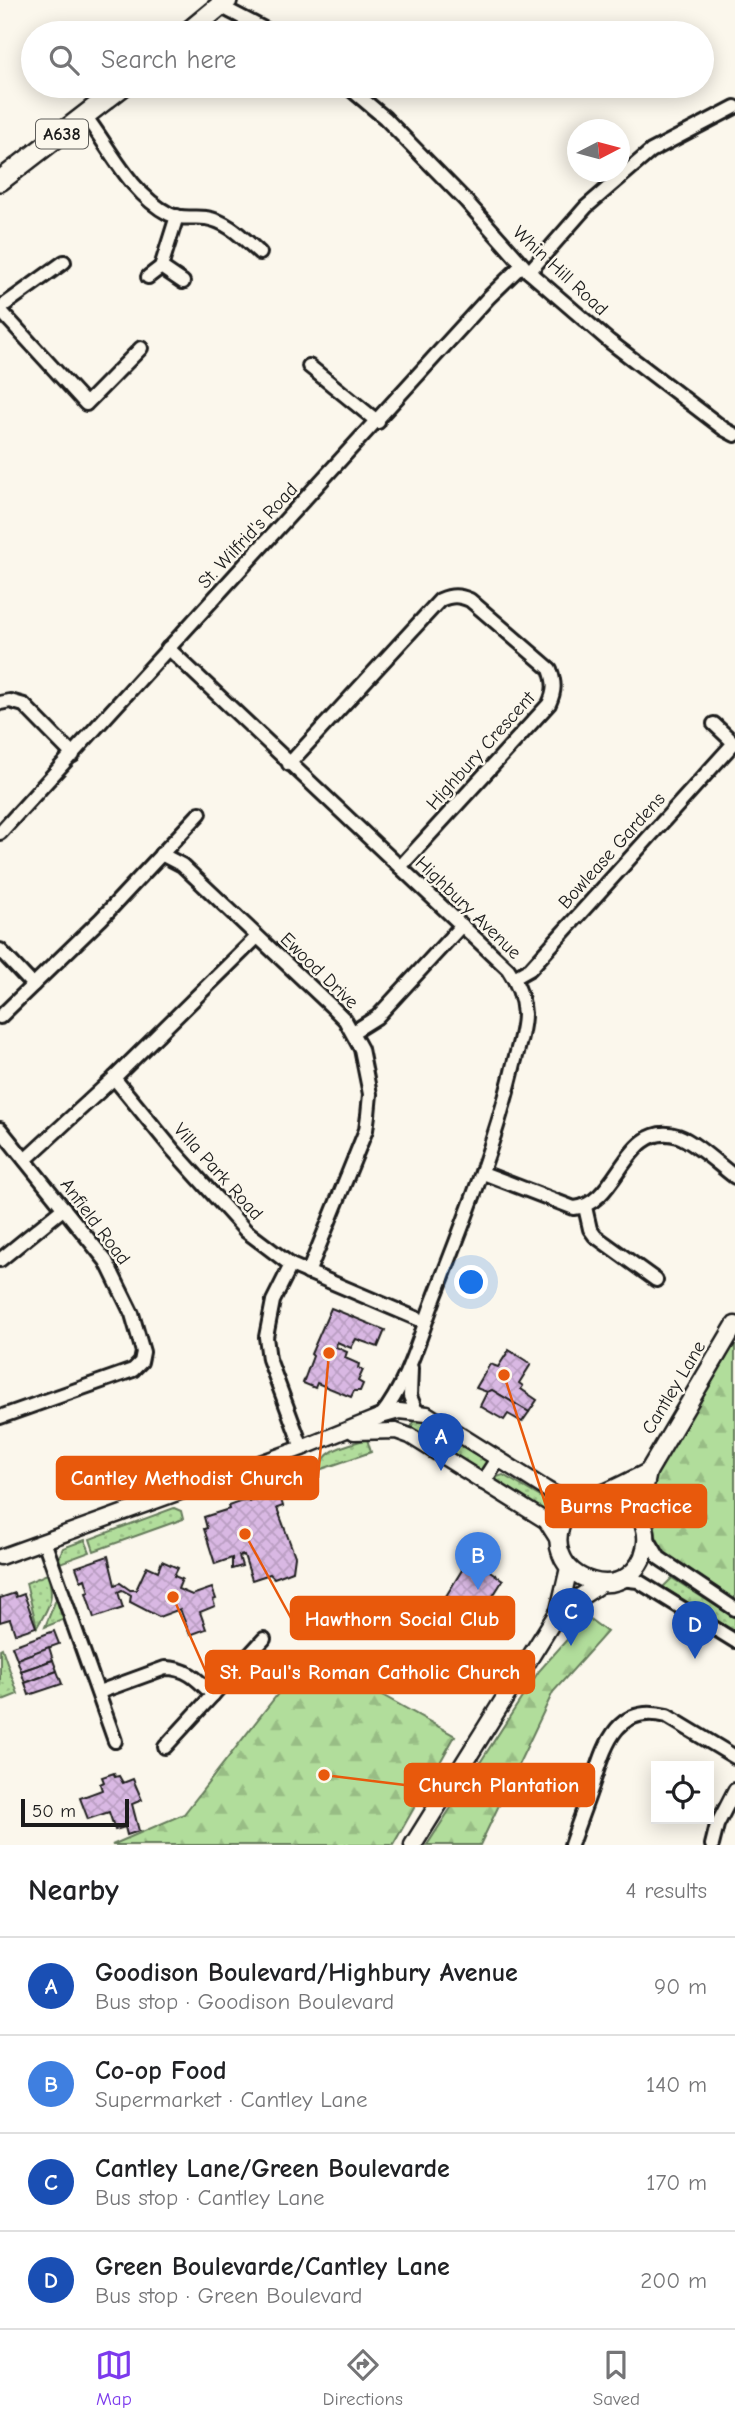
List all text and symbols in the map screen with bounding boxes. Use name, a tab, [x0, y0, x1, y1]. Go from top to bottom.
search box	[21, 21, 714, 98]
icon: search	[45, 41, 83, 79]
text: Search here	[101, 45, 236, 75]
road number: A638	[36, 119, 88, 148]
north arrow	[567, 119, 630, 182]
street label: Whin Hill Road	[508, 221, 612, 320]
street label: St. Wilfrid's Road	[193, 478, 302, 593]
street label: Highbury Crescent	[422, 687, 540, 814]
street label: Bowlease Gardens	[554, 788, 670, 913]
street label: Highbury Avenue	[411, 852, 526, 964]
street label: Ewood Drive	[276, 928, 363, 1013]
street label: Villa Park Road	[169, 1119, 267, 1225]
street label: Anfield Road	[56, 1174, 135, 1269]
your location	[454, 1265, 488, 1299]
street label: Cantley Lane	[637, 1337, 710, 1438]
pin: A	[418, 1413, 464, 1471]
callout: Cantley Methodist Church	[57, 1457, 318, 1499]
text: Cantley Methodist Church	[71, 1466, 303, 1490]
callout: Burns Practice	[546, 1485, 706, 1527]
text: Burns Practice	[560, 1494, 692, 1518]
pin: B	[455, 1532, 501, 1590]
pin: C	[548, 1588, 594, 1646]
callout: Hawthorn Social Club	[291, 1597, 514, 1639]
pin: D	[672, 1601, 718, 1659]
text: Hawthorn Social Club	[305, 1607, 499, 1631]
callout: St. Paul's Roman Catholic Church	[206, 1651, 534, 1693]
text: St. Paul's Roman Catholic Church	[220, 1660, 520, 1684]
map controls	[651, 1761, 714, 1824]
button: locate	[651, 1761, 714, 1824]
callout: Church Plantation	[405, 1764, 594, 1806]
text: Church Plantation	[419, 1773, 579, 1797]
scale bar	[21, 1796, 130, 1828]
text: 50 m	[32, 1800, 76, 1822]
text: Nearby	[28, 1873, 119, 1908]
text: 4 results	[625, 1877, 707, 1904]
text: Goodison Boulevard/Highbury Avenue	[95, 1958, 518, 1988]
text: A	[45, 1973, 57, 2000]
text: 90 m	[654, 1973, 707, 2000]
text: Bus stop · Goodison Boulevard	[95, 1988, 394, 2015]
text: Co-op Food	[95, 2056, 227, 2086]
text: B	[44, 2071, 58, 2098]
text: 140 m	[646, 2071, 707, 2098]
text: Supermarket · Cantley Lane	[95, 2086, 368, 2113]
text: Cantley Lane/Green Boulevarde	[95, 2154, 450, 2184]
text: C	[44, 2169, 58, 2196]
text: 170 m	[646, 2169, 707, 2196]
text: Bus stop · Cantley Lane	[95, 2184, 325, 2211]
text: Green Boulevarde/Cantley Lane	[95, 2252, 450, 2282]
text: D	[44, 2267, 58, 2294]
text: 200 m	[640, 2267, 707, 2294]
text: Bus stop · Green Boulevard	[95, 2282, 363, 2309]
tab: Map	[95, 2346, 133, 2410]
tab: Directions	[323, 2346, 403, 2410]
tab: Saved	[593, 2346, 640, 2410]

